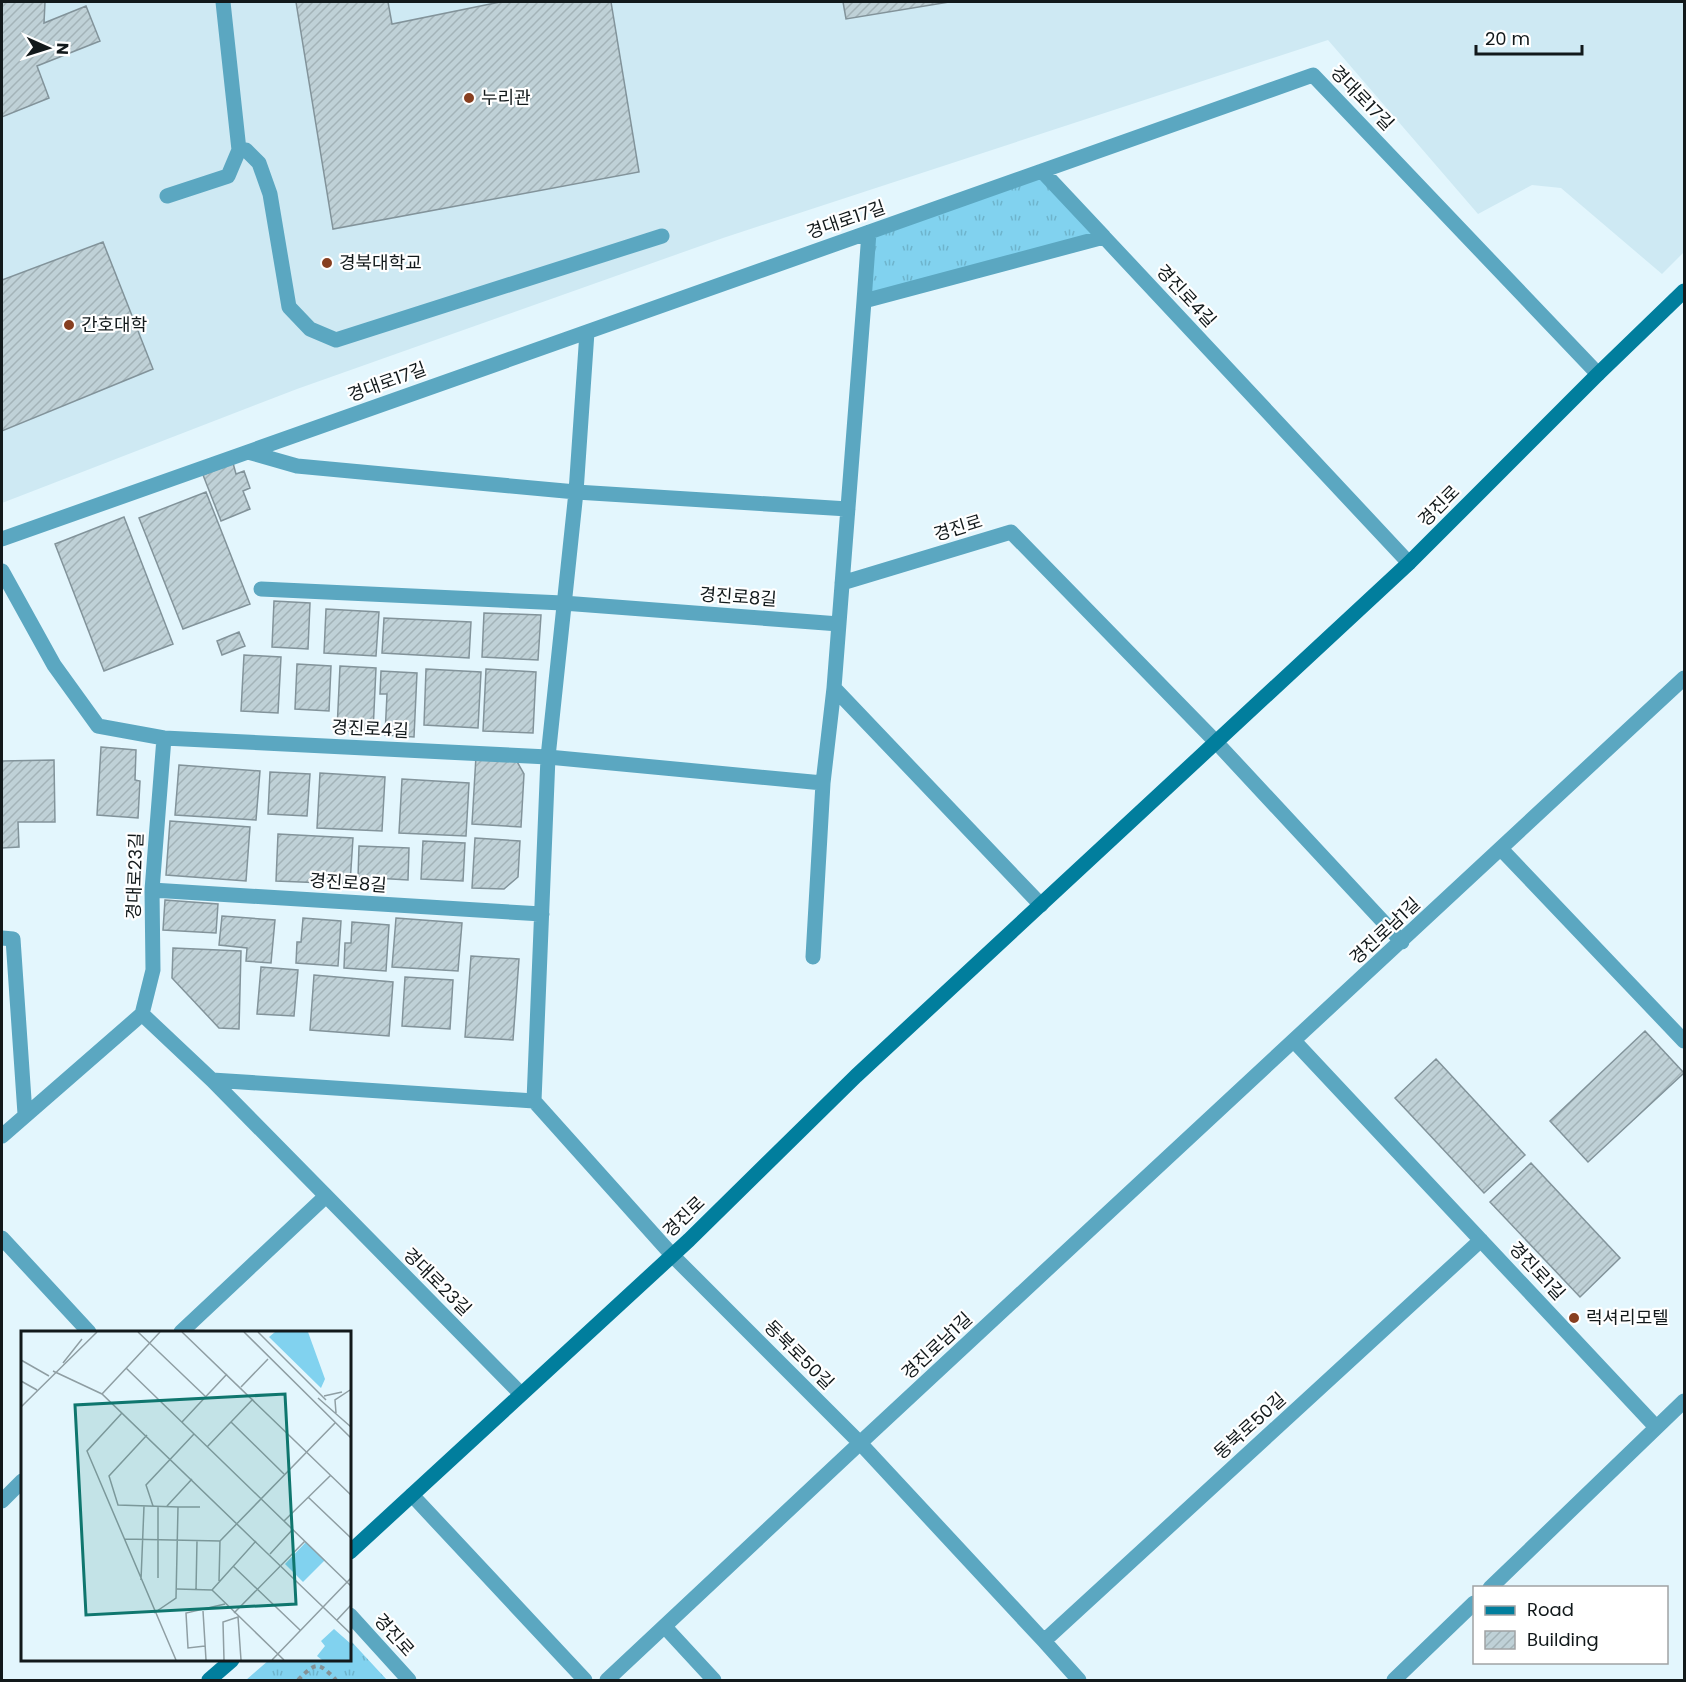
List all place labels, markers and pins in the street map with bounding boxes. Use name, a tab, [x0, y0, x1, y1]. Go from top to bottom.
place label: 누리관	[481, 85, 531, 110]
marker: 누리관	[462, 91, 476, 105]
place label: 경북대학교	[339, 250, 422, 275]
marker: 경북대학교	[320, 256, 334, 270]
place label: 간호대학	[81, 312, 147, 337]
marker: 간호대학	[62, 318, 76, 332]
place label: 럭셔리모텔	[1586, 1305, 1669, 1330]
marker: 럭셔리모텔	[1567, 1311, 1581, 1325]

